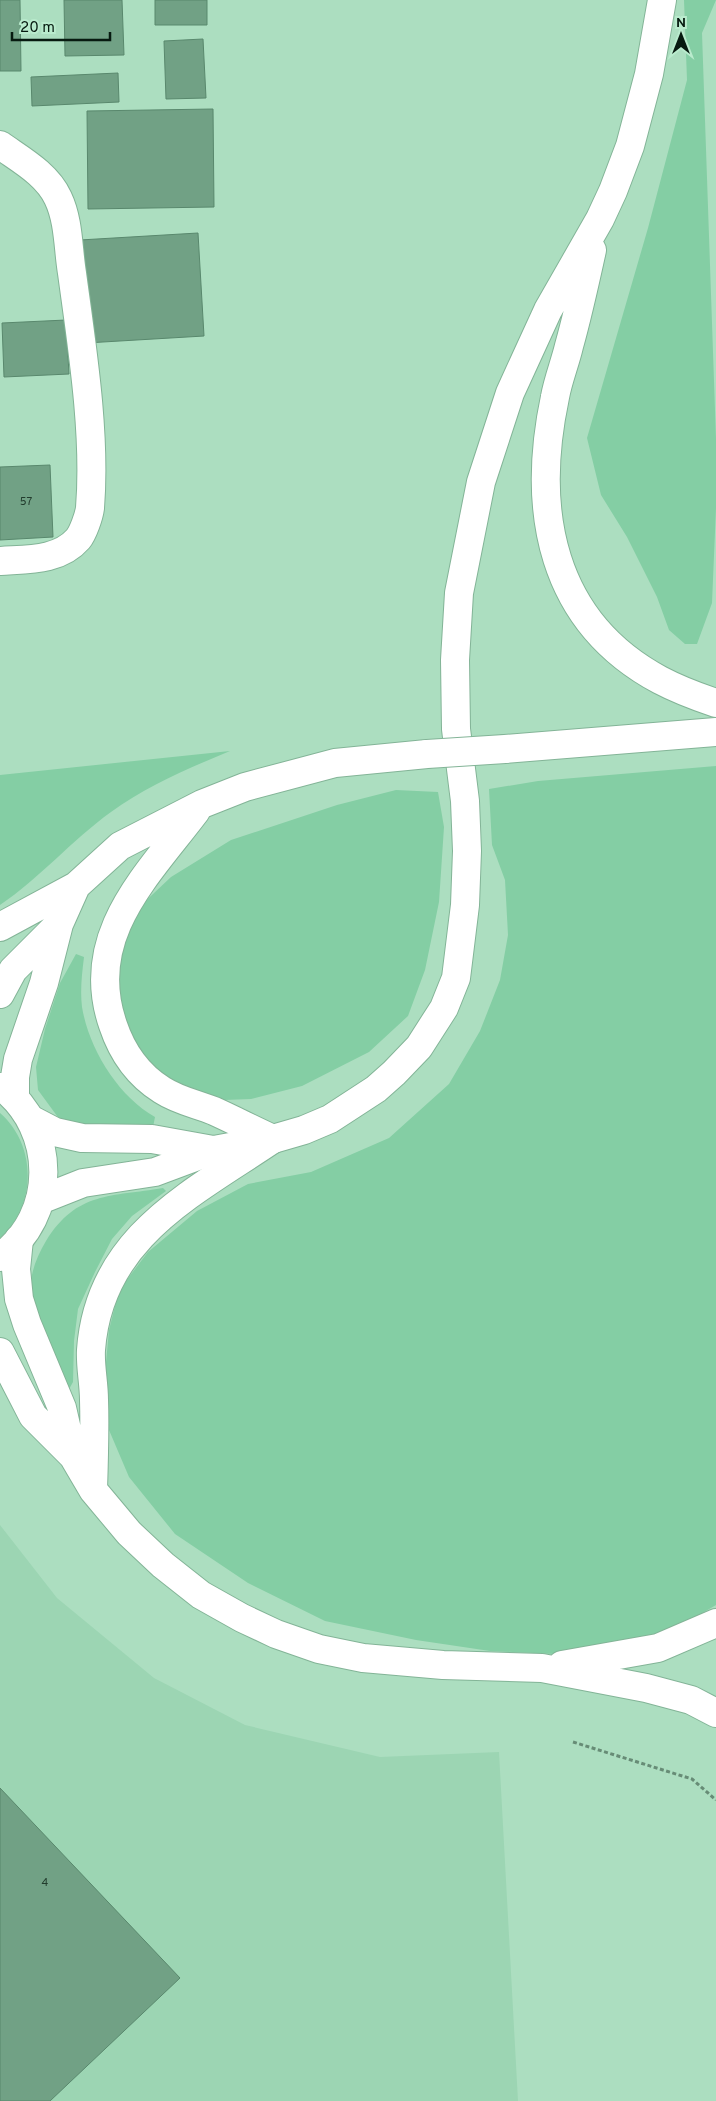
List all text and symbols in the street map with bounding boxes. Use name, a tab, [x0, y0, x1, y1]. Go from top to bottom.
scale bar	[12, 10, 110, 42]
north arrow	[656, 10, 706, 60]
text: N	[676, 15, 686, 32]
text: 20 m	[20, 19, 55, 38]
house number: 57	[20, 495, 32, 509]
house number: 4	[42, 1876, 49, 1890]

